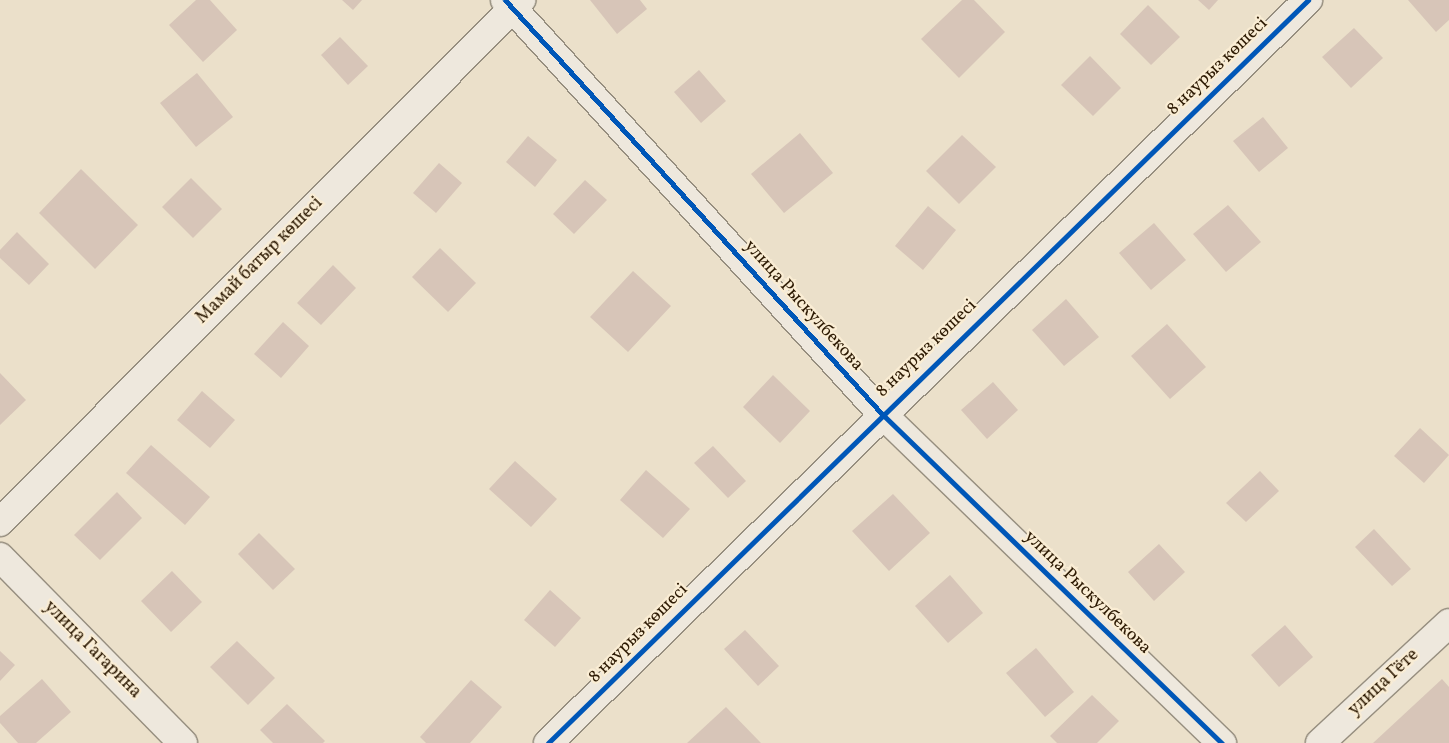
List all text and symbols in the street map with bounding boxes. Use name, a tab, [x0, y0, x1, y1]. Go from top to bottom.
street label: 8 наурыз көшесі	[1163, 13, 1273, 121]
street label: Мамай батыр көшесі	[192, 193, 328, 329]
street label: улица Рыскулбекова	[739, 236, 867, 376]
street label: 8 наурыз көшесі	[872, 295, 982, 403]
street label: улица Рыскулбекова	[1019, 527, 1155, 659]
street label: 8 наурыз көшесі	[585, 580, 693, 688]
street label: улица Гагарина	[39, 597, 145, 703]
street label: улица Гёте	[1344, 645, 1424, 721]

